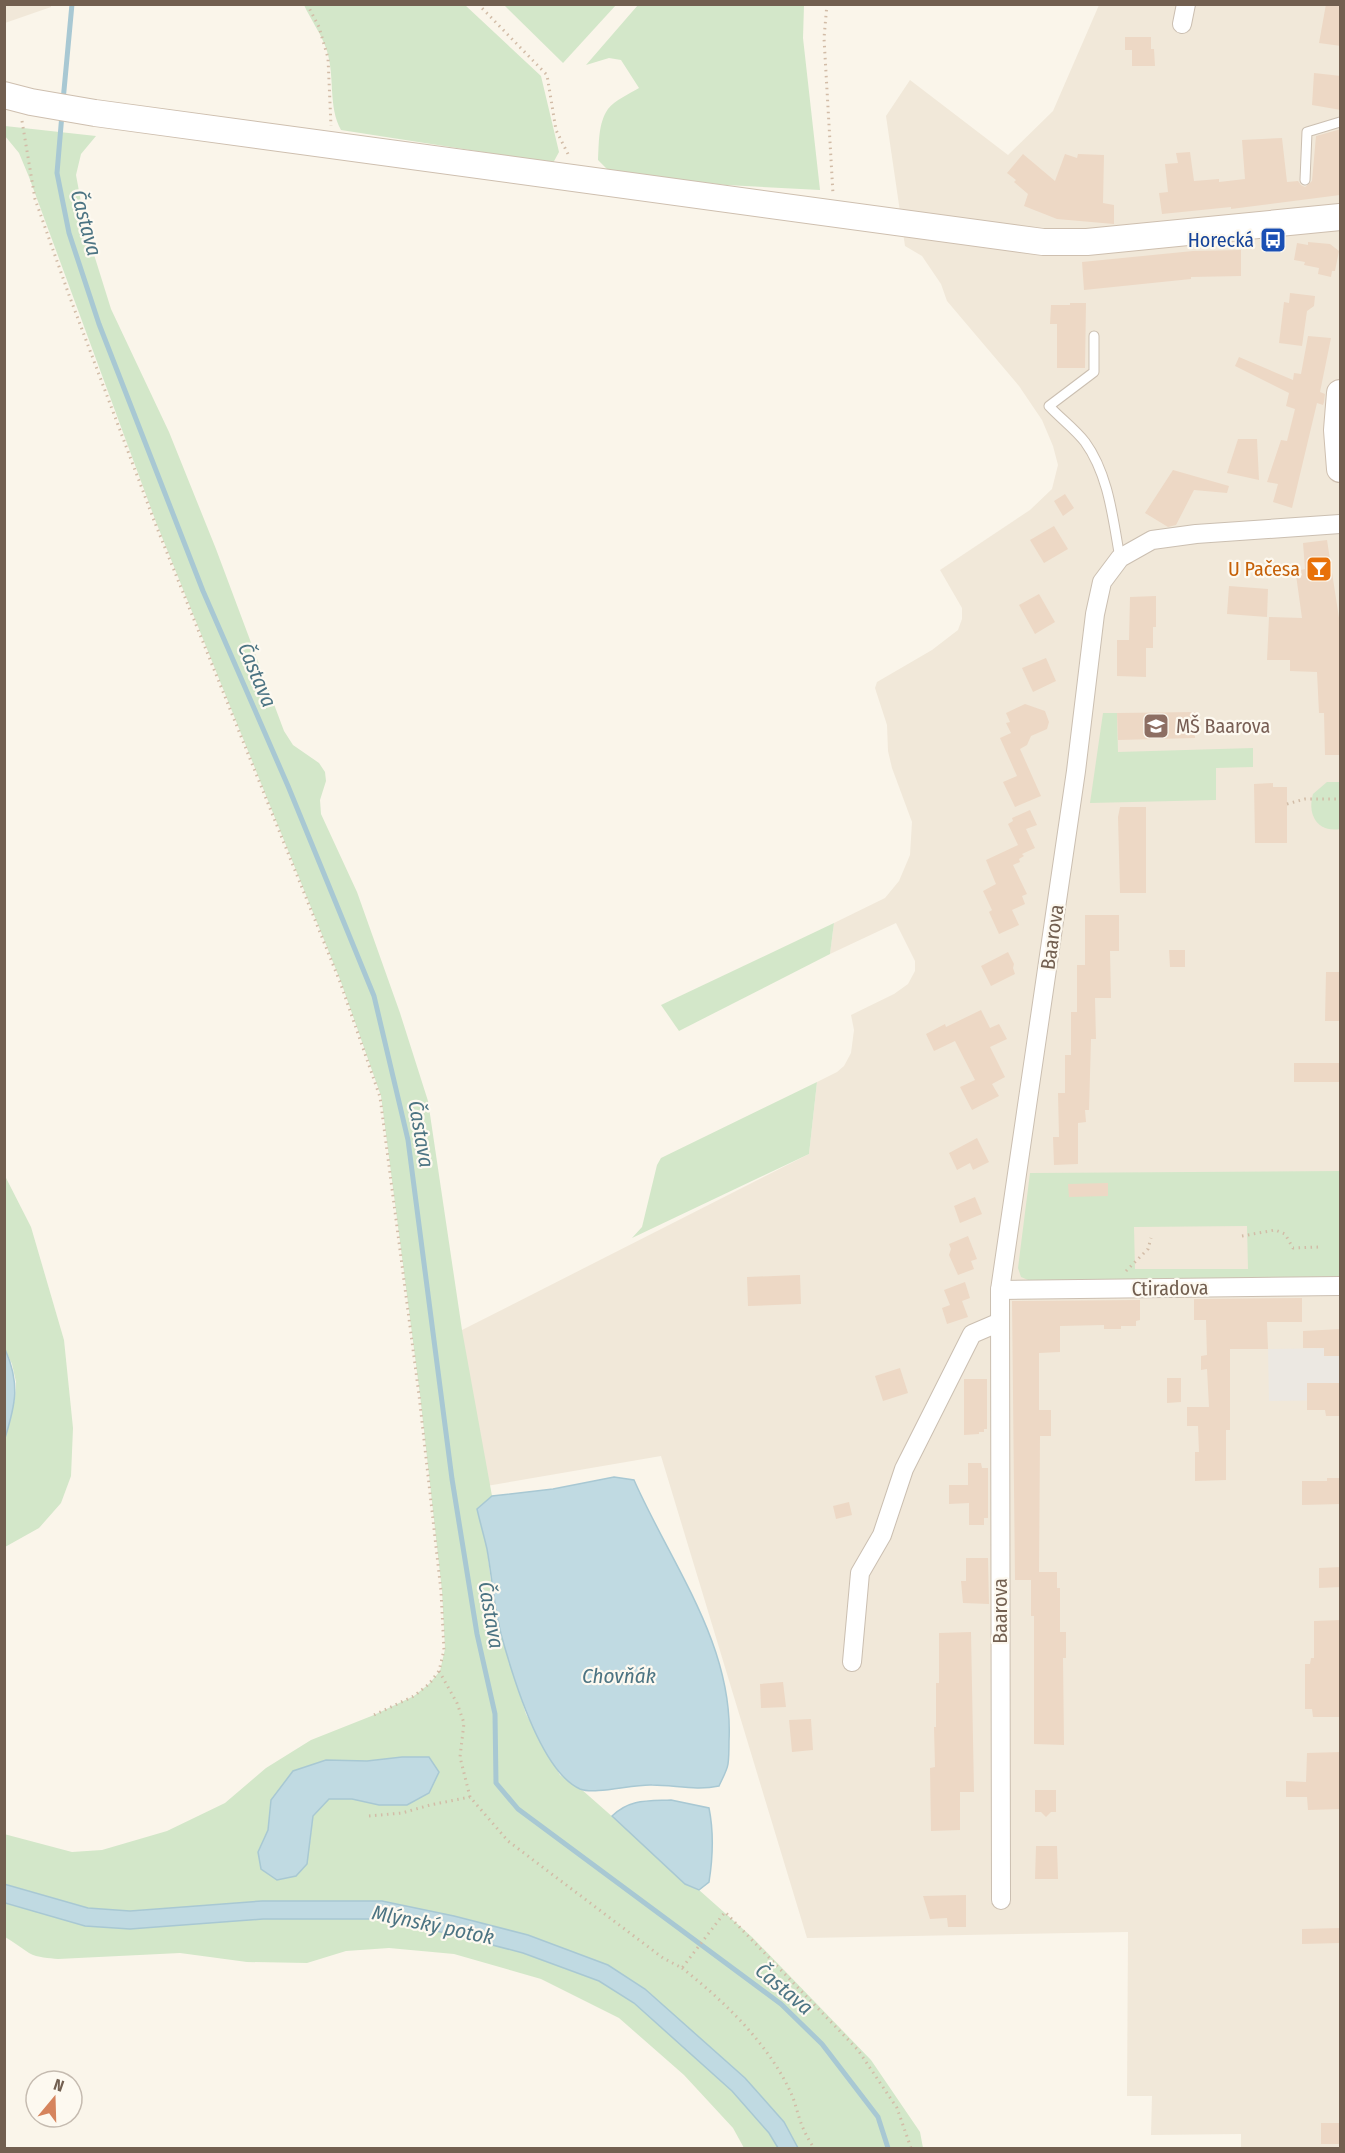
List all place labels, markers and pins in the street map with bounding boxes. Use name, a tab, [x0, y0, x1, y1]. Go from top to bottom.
bus stop icon: Horecká	[1258, 225, 1288, 255]
place label: Horecká	[1188, 228, 1254, 252]
bar icon: U Pačesa	[1304, 554, 1334, 584]
place label: U Pačesa	[1228, 557, 1300, 581]
school or university icon: MŠ Baarova	[1141, 711, 1171, 741]
place label: MŠ Baarova	[1176, 714, 1270, 738]

